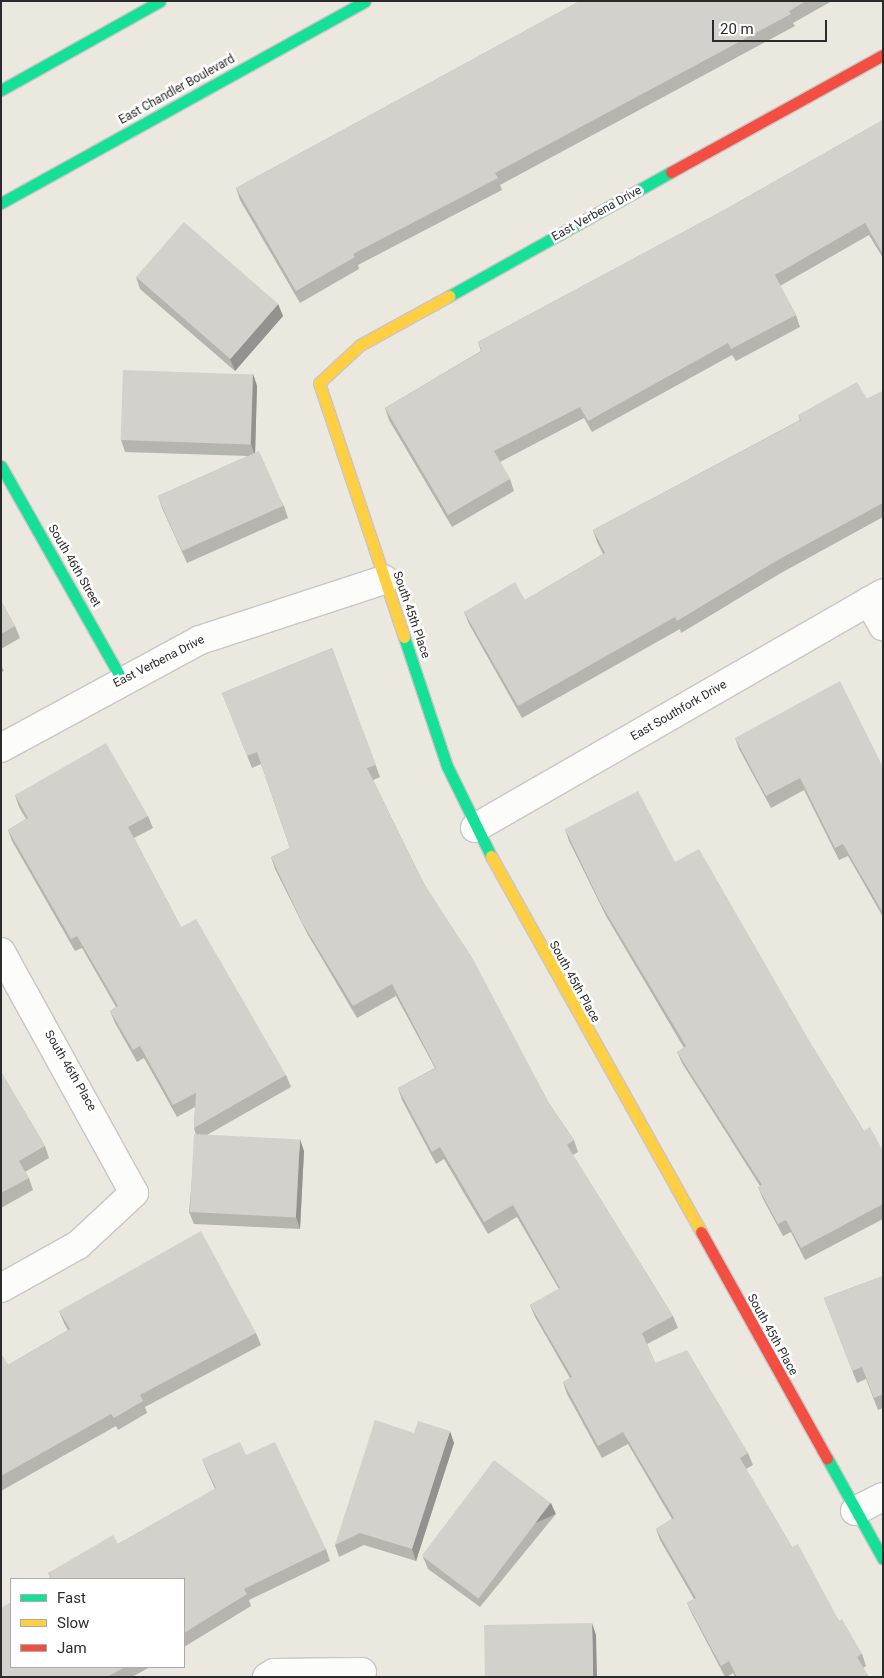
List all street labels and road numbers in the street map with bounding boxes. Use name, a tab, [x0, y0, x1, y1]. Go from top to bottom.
street label: East Chandler Boulevard	[117, 52, 237, 128]
street label: East Verbena Drive	[550, 183, 644, 245]
street label: South 46th Street	[45, 522, 103, 610]
street label: South 45th Place	[389, 570, 433, 660]
street label: East Verbena Drive	[111, 633, 207, 691]
street label: East Southfork Drive	[628, 678, 730, 744]
street label: South 45th Place	[546, 939, 602, 1025]
street label: South 46th Place	[41, 1028, 99, 1114]
street label: South 45th Place	[744, 1292, 800, 1378]

